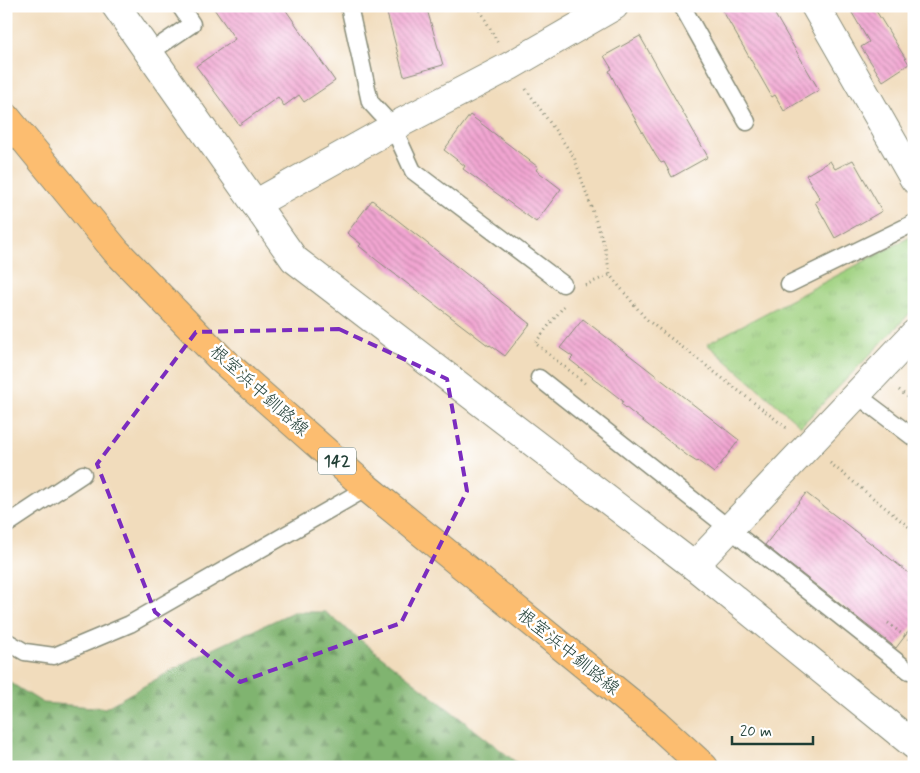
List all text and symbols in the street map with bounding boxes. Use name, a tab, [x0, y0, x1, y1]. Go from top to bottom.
street label: 根室浜中釧路線	[204, 340, 314, 442]
road number: 142	[318, 448, 356, 474]
street label: 根室浜中釧路線	[511, 603, 625, 701]
scale bar	[732, 713, 814, 745]
text: 20 m	[740, 722, 772, 742]

